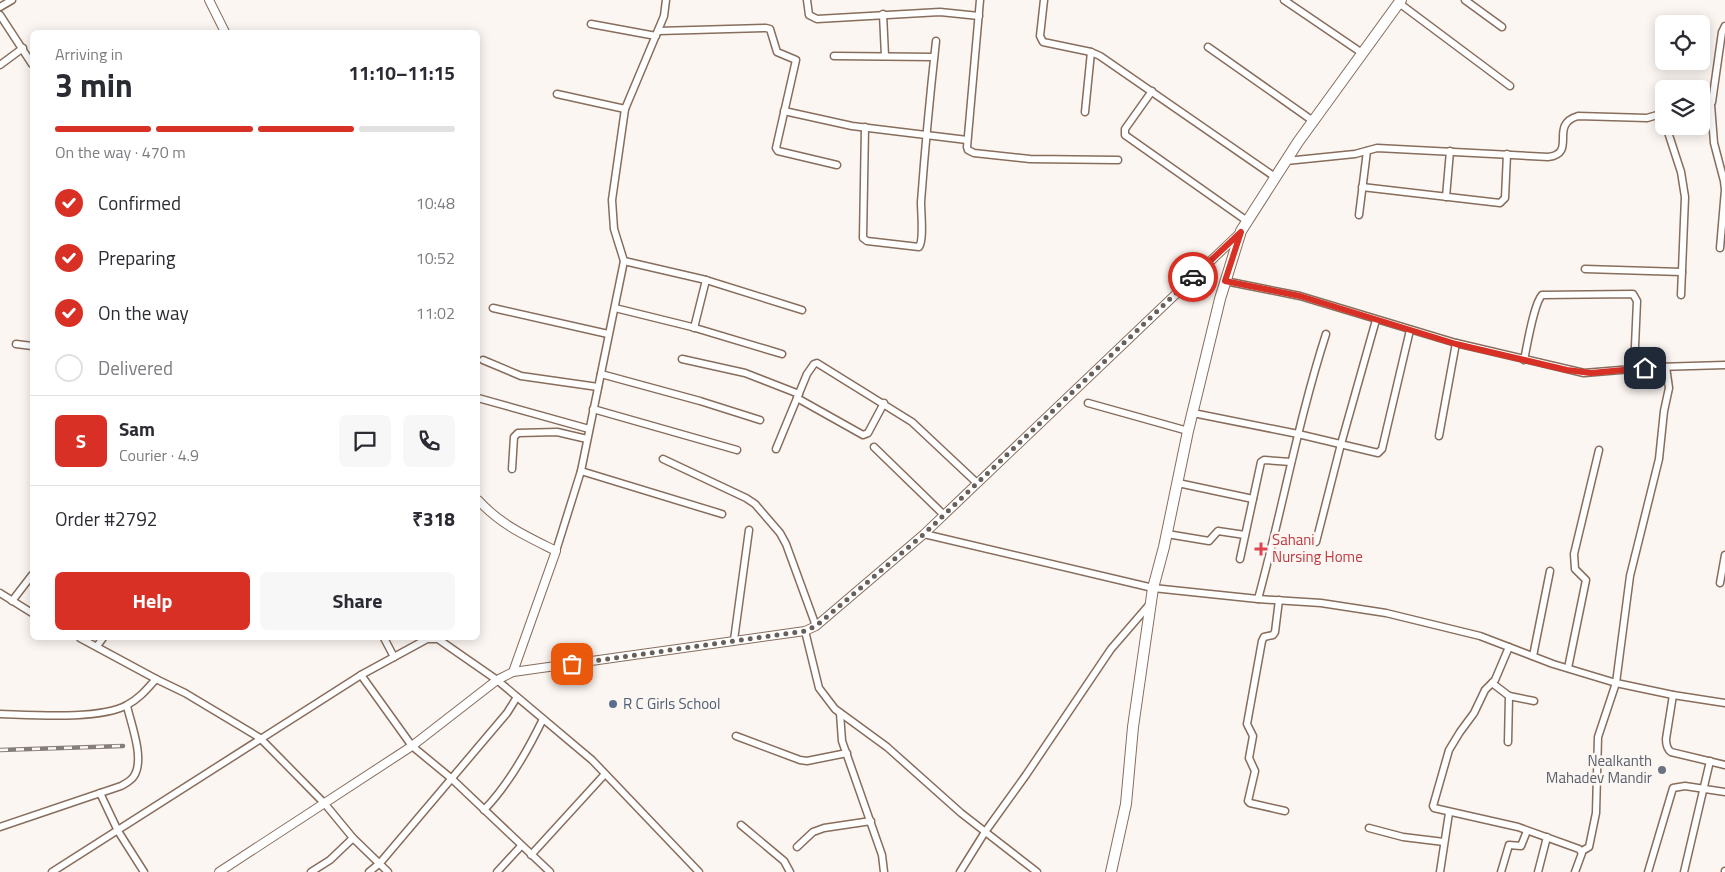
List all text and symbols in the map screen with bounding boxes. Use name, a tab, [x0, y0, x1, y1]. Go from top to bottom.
map controls	[1655, 15, 1710, 135]
button: locate	[1655, 15, 1710, 70]
text: Arriving in	[55, 42, 123, 66]
text: 11:10–11:15	[348, 58, 455, 87]
text: 3 min	[55, 61, 133, 109]
button: layers	[1655, 80, 1710, 135]
text: On the way · 470 m	[55, 140, 186, 164]
text: Confirmed	[98, 188, 181, 217]
icon: check	[55, 189, 83, 217]
text: 10:48	[416, 191, 455, 215]
text: Preparing	[98, 243, 175, 272]
icon: check	[55, 244, 83, 272]
text: 10:52	[416, 246, 455, 270]
courier	[1168, 252, 1218, 302]
icon: car	[1179, 263, 1207, 291]
text: On the way	[98, 298, 189, 327]
icon: check	[55, 299, 83, 327]
text: 11:02	[416, 301, 455, 325]
pin	[1624, 347, 1666, 389]
text: Delivered	[98, 353, 173, 382]
icon: home	[1631, 354, 1659, 382]
text: Sam	[119, 414, 155, 443]
button: chat	[339, 415, 391, 467]
button: phone	[403, 415, 455, 467]
text: S	[76, 426, 86, 455]
text: Courier · 4.9	[119, 443, 199, 467]
text: Order #2792	[55, 504, 157, 533]
text: ₹318	[412, 504, 455, 533]
place label: Sahani Nursing Home	[1272, 528, 1363, 568]
marker: Sahani Nursing Home	[1254, 542, 1268, 556]
button: Help	[55, 572, 250, 630]
button: Share	[260, 572, 455, 630]
pin	[551, 643, 593, 685]
icon: bag	[558, 650, 586, 678]
place label: R C Girls School	[623, 692, 721, 715]
marker: R C Girls School	[607, 698, 619, 710]
place label: Nealkanth Mahadev Mandir	[1546, 749, 1652, 789]
marker: Nealkanth Mahadev Mandir	[1656, 764, 1668, 776]

